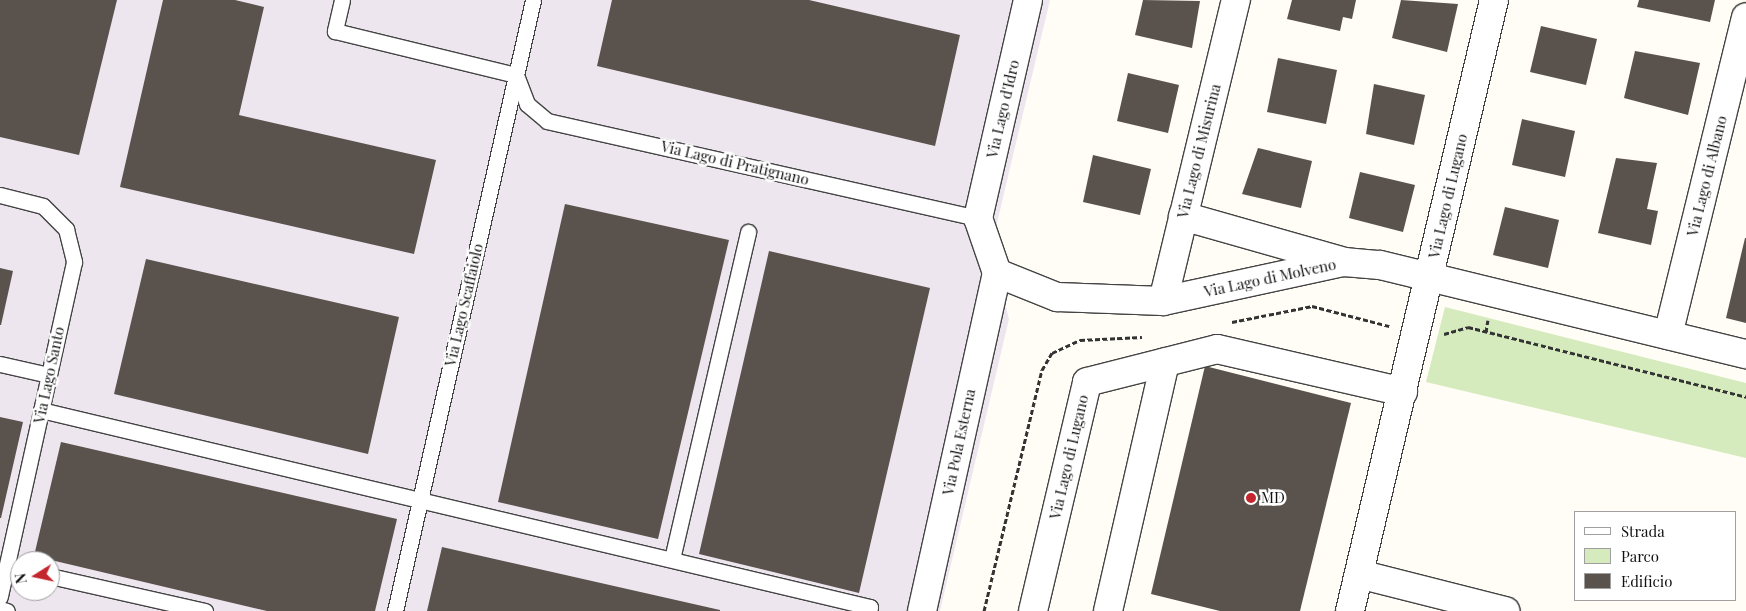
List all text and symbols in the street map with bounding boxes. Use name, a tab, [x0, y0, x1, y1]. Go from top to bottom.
street label: Via Lago d'Idro	[983, 58, 1023, 160]
street label: Via Lago di Misurina	[1174, 82, 1224, 220]
street label: Via Lago di Albano	[1683, 114, 1731, 238]
street label: Via Lago di Lugano	[1425, 132, 1471, 260]
street label: Via Lago di Pratignano	[659, 137, 811, 189]
street label: Via Lago Scaffaiolo	[441, 242, 487, 368]
street label: Via Lago di Molveno	[1202, 255, 1338, 301]
street label: Via Lago Santo	[30, 325, 68, 425]
street label: Via Pola Esterna	[939, 387, 979, 497]
street label: Via Lago di Lugano	[1046, 393, 1092, 521]
place label: MD	[1261, 489, 1285, 507]
marker: MD	[1245, 492, 1257, 504]
legend	[1574, 511, 1736, 601]
text: Strada	[1621, 521, 1665, 541]
text: Parco	[1621, 546, 1659, 566]
north arrow	[10, 551, 60, 601]
text: Edificio	[1621, 571, 1672, 591]
text: N	[10, 572, 31, 585]

